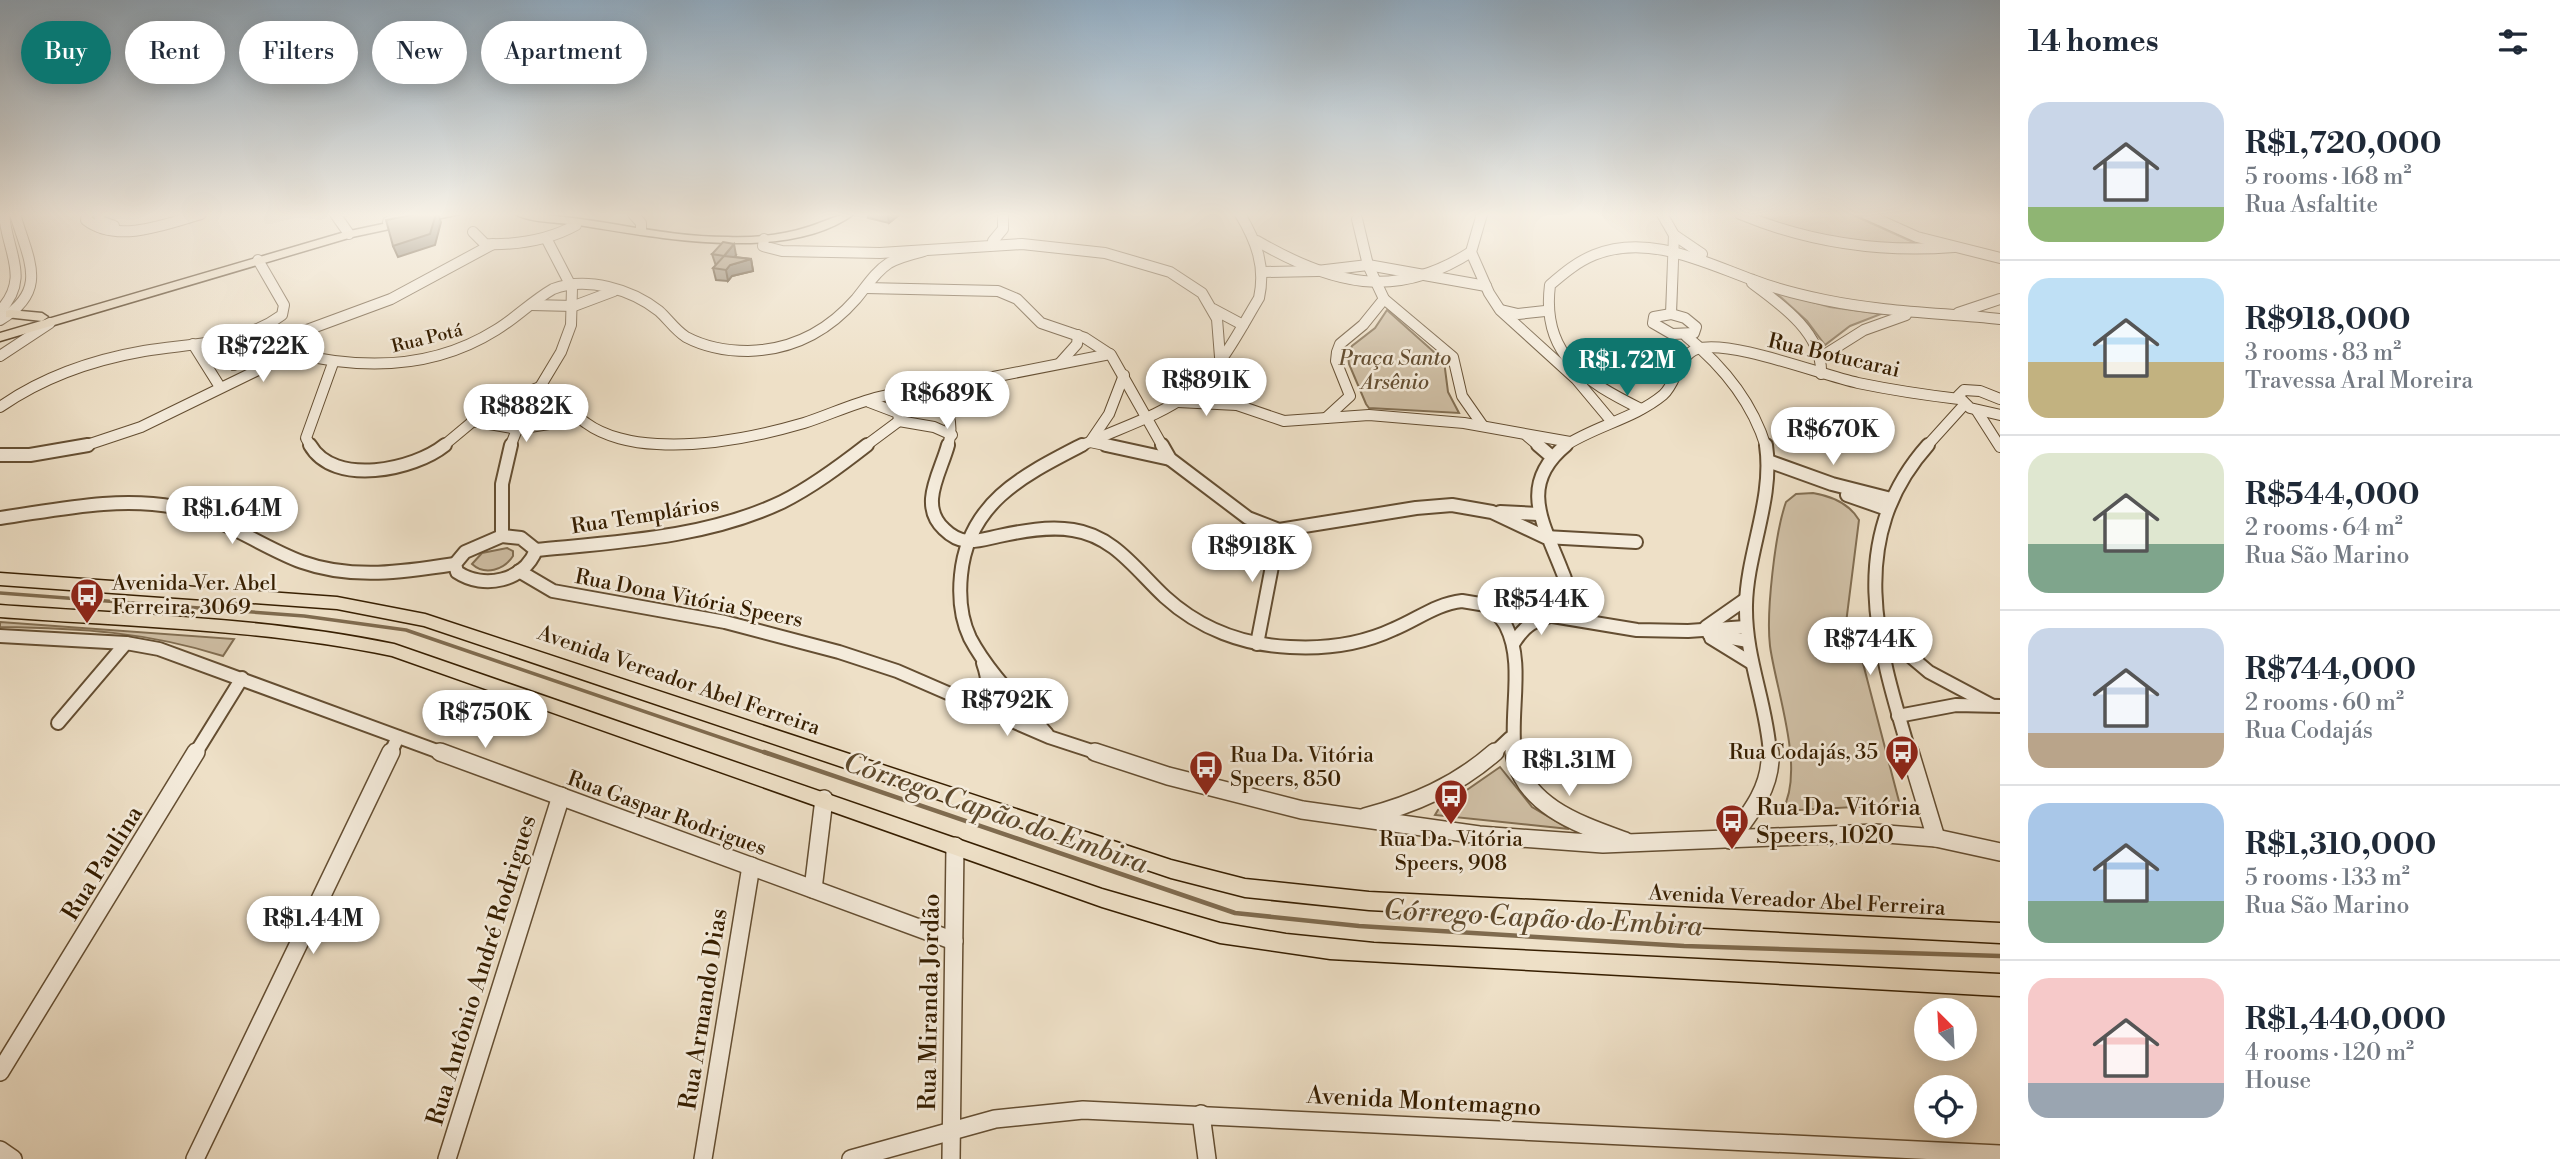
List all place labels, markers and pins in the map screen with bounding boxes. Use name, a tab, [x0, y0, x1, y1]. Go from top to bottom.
pin: R$722K	[206, 324, 320, 384]
pin: R$1.72M	[1562, 338, 1692, 398]
pin: R$891K	[1149, 358, 1263, 418]
pin: R$689K	[890, 372, 1004, 431]
pin: R$882K	[469, 384, 583, 444]
pin: R$670K	[1776, 407, 1890, 467]
pin: R$1.64M	[167, 486, 297, 546]
pin: R$918K	[1195, 524, 1309, 584]
place label: Avenida Ver. Abel Ferreira, 3069	[111, 571, 276, 621]
bus stop icon: Avenida Ver. Abel Ferreira, 3069	[68, 576, 106, 625]
pin: R$544K	[1484, 578, 1598, 637]
pin: R$744K	[1813, 618, 1927, 677]
pin: R$792K	[950, 678, 1064, 738]
pin: R$750K	[428, 690, 542, 750]
bus stop icon: Rua Codajás, 35	[1883, 733, 1921, 782]
pin: R$1.31M	[1504, 738, 1634, 798]
place label: Rua Codajás, 35	[1729, 740, 1878, 766]
place label: Rua Da. Vitória Speers, 850	[1230, 743, 1374, 793]
bus stop icon: Rua Da. Vitória Speers, 850	[1187, 748, 1225, 797]
bus stop icon: Rua Da. Vitória Speers, 908	[1432, 777, 1470, 826]
place label: Rua Da. Vitória Speers, 1020	[1756, 793, 1921, 851]
bus stop icon: Rua Da. Vitória Speers, 1020	[1713, 802, 1751, 851]
place label: Rua Da. Vitória Speers, 908	[1379, 827, 1523, 877]
pin: R$1.44M	[248, 897, 378, 956]

